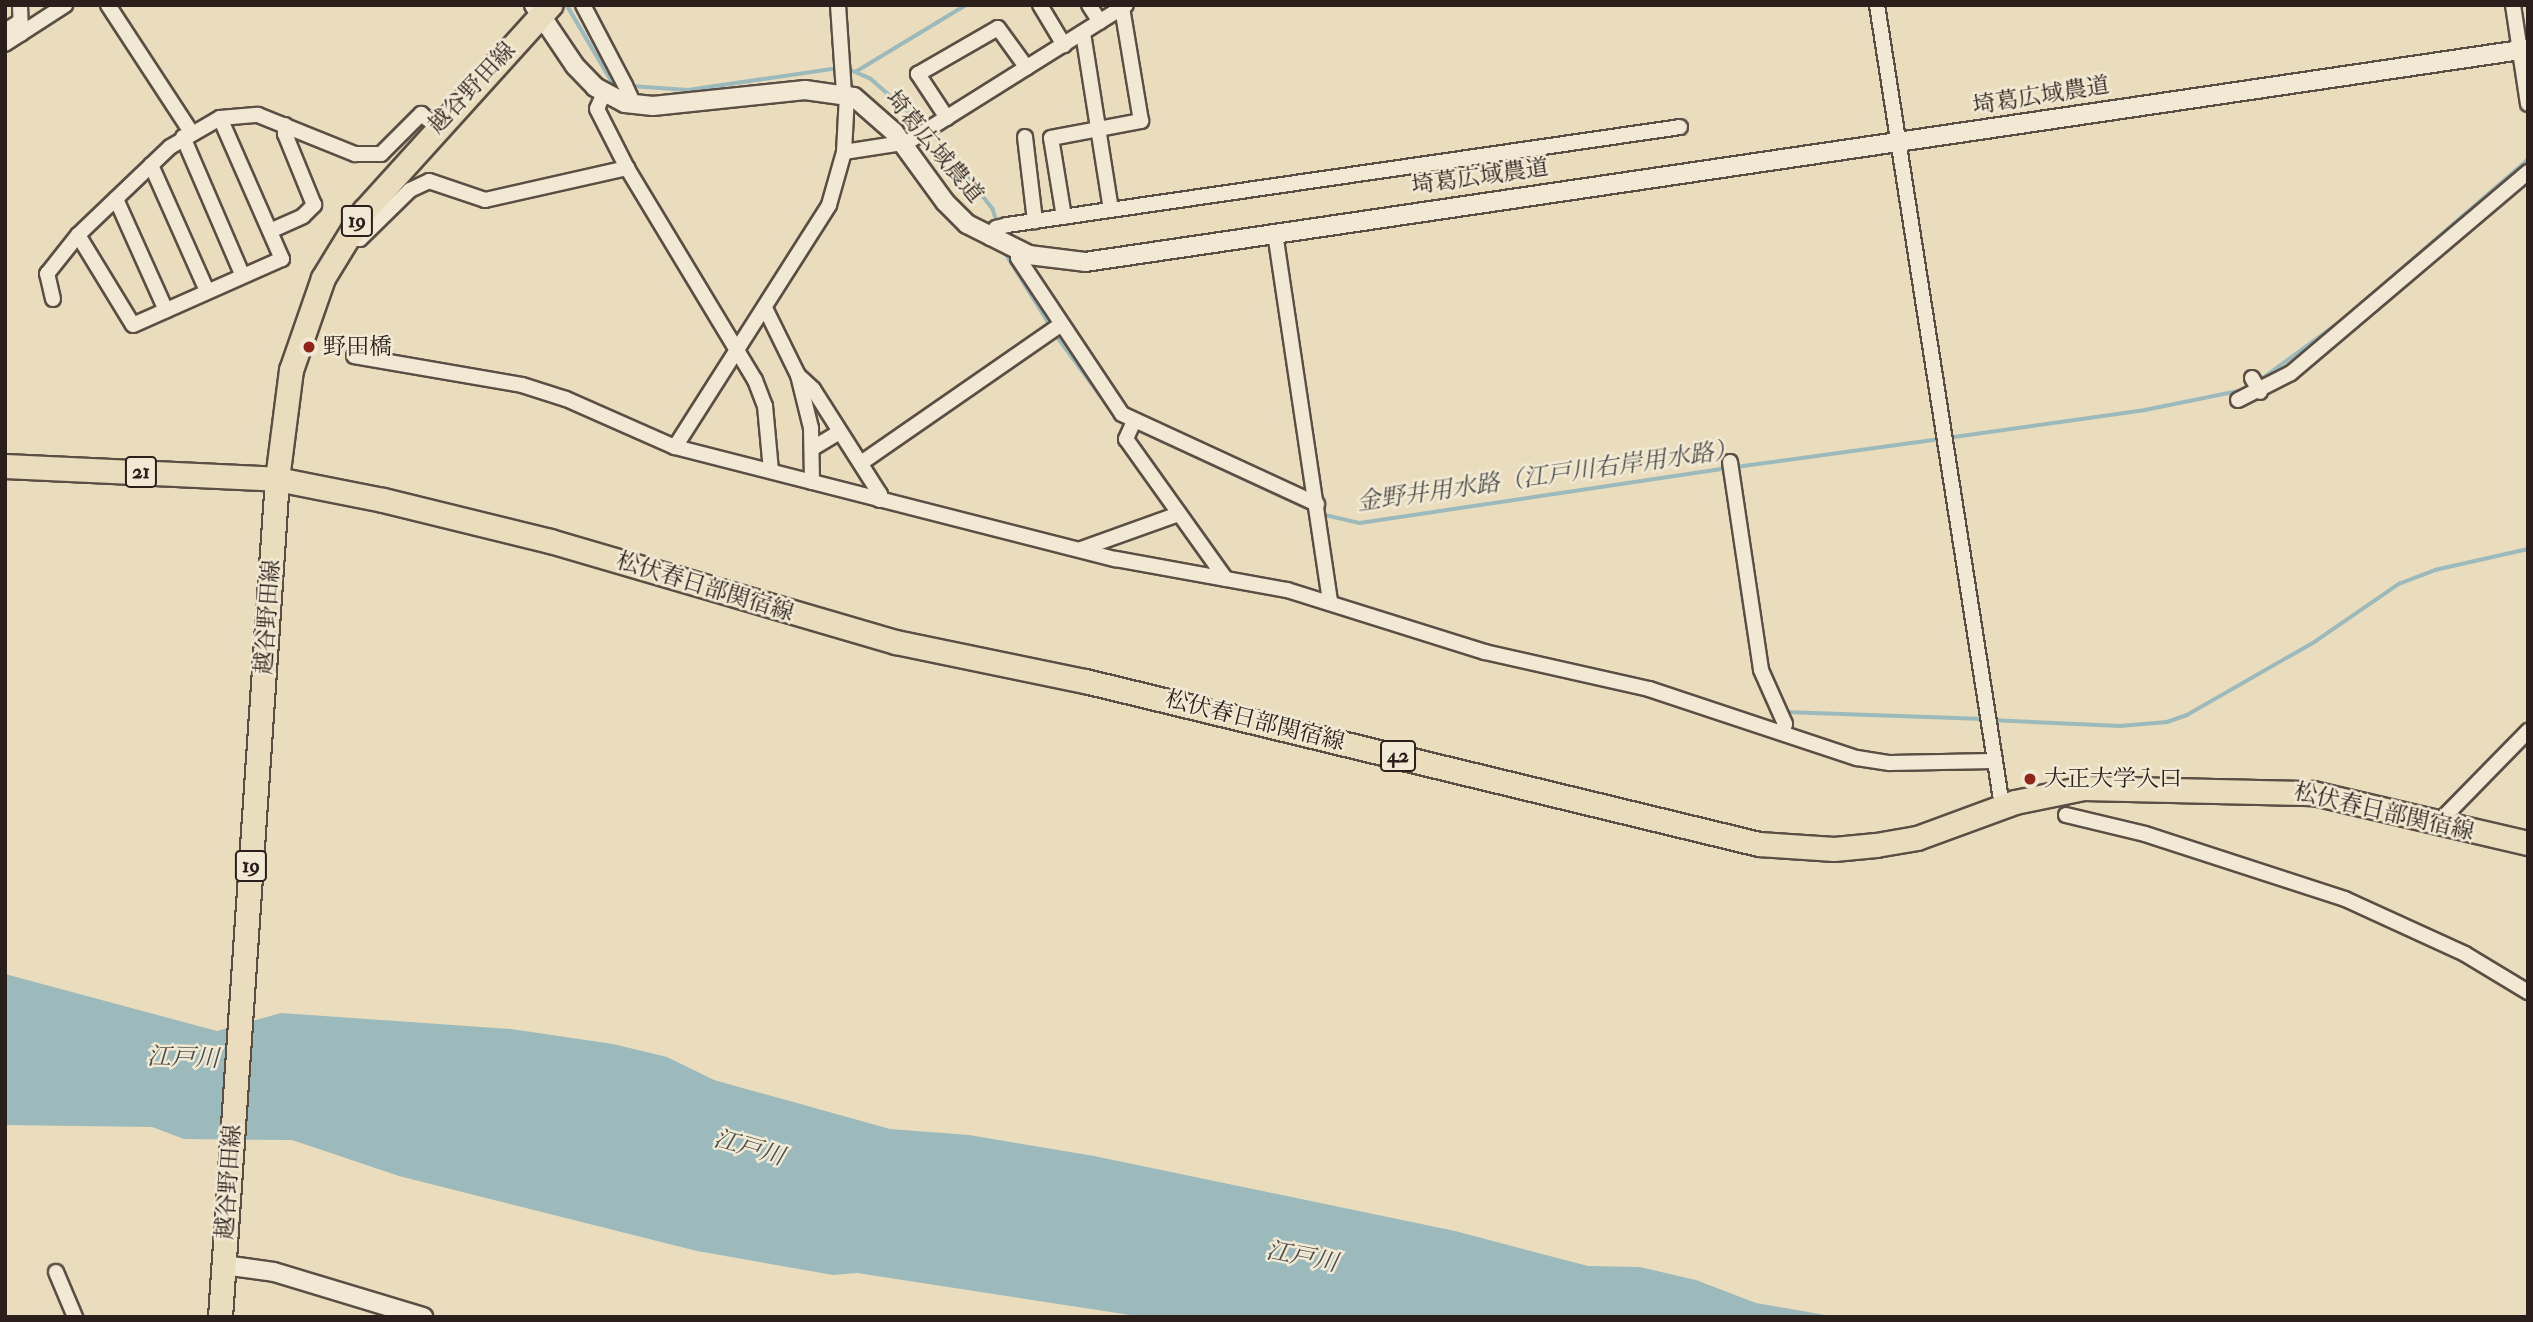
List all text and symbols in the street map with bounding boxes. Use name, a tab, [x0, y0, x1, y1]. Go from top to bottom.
street label: 越谷野田線	[423, 37, 521, 139]
street label: 埼葛広域農道	[1971, 72, 2111, 120]
street label: 埼葛広域農道	[879, 85, 989, 209]
street label: 埼葛広域農道	[1410, 154, 1550, 200]
road number: 19	[340, 204, 374, 238]
place label: 野田橋	[323, 333, 392, 361]
marker: 野田橋	[301, 339, 317, 355]
water label: 金野井用水路（江戸川右岸用水路）	[1355, 435, 1739, 517]
road number: 21	[124, 454, 158, 490]
street label: 松伏春日部関宿線	[613, 547, 797, 627]
street label: 越谷野田線	[250, 559, 286, 675]
street label: 松伏春日部関宿線	[1162, 685, 1348, 757]
road number: 42	[1379, 738, 1417, 774]
place label: 大正大学入口	[2044, 765, 2182, 793]
marker: 大正大学入口	[2022, 771, 2038, 787]
street label: 松伏春日部関宿線	[2291, 778, 2477, 846]
road number: 19	[233, 848, 268, 884]
water label: 江戸川	[147, 1042, 219, 1074]
street label: 越谷野田線	[211, 1124, 247, 1240]
water label: 江戸川	[710, 1124, 788, 1172]
water label: 江戸川	[1264, 1236, 1340, 1278]

